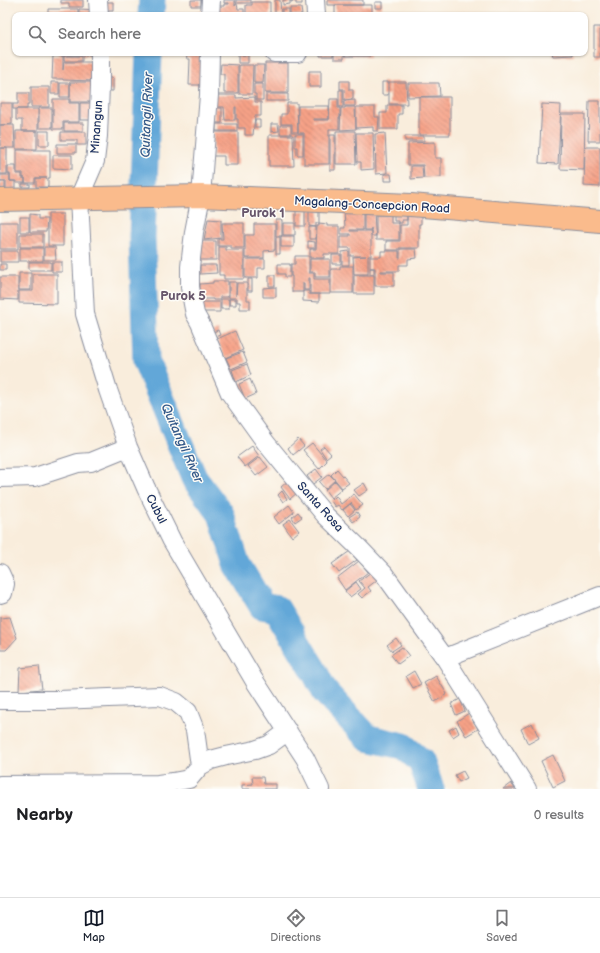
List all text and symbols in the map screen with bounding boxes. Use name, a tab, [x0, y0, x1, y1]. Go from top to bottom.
search box	[12, 12, 588, 56]
icon: search	[26, 23, 48, 45]
text: Search here	[58, 25, 141, 44]
water label: Quitangil River	[138, 71, 157, 158]
street label: Minangun	[88, 99, 106, 154]
street label: Magalang-Concepcion Road	[294, 193, 450, 217]
district label: Purok 1	[241, 205, 285, 221]
district label: Purok 5	[160, 288, 206, 304]
water label: Quitangil River	[157, 401, 207, 486]
street label: Santa Rosa	[294, 479, 347, 535]
street label: Cubul	[142, 492, 170, 526]
text: Nearby	[16, 805, 73, 825]
text: 0 results	[534, 807, 584, 823]
tab: Map	[83, 907, 105, 944]
tab: Directions	[270, 907, 321, 944]
tab: Saved	[486, 907, 517, 944]

